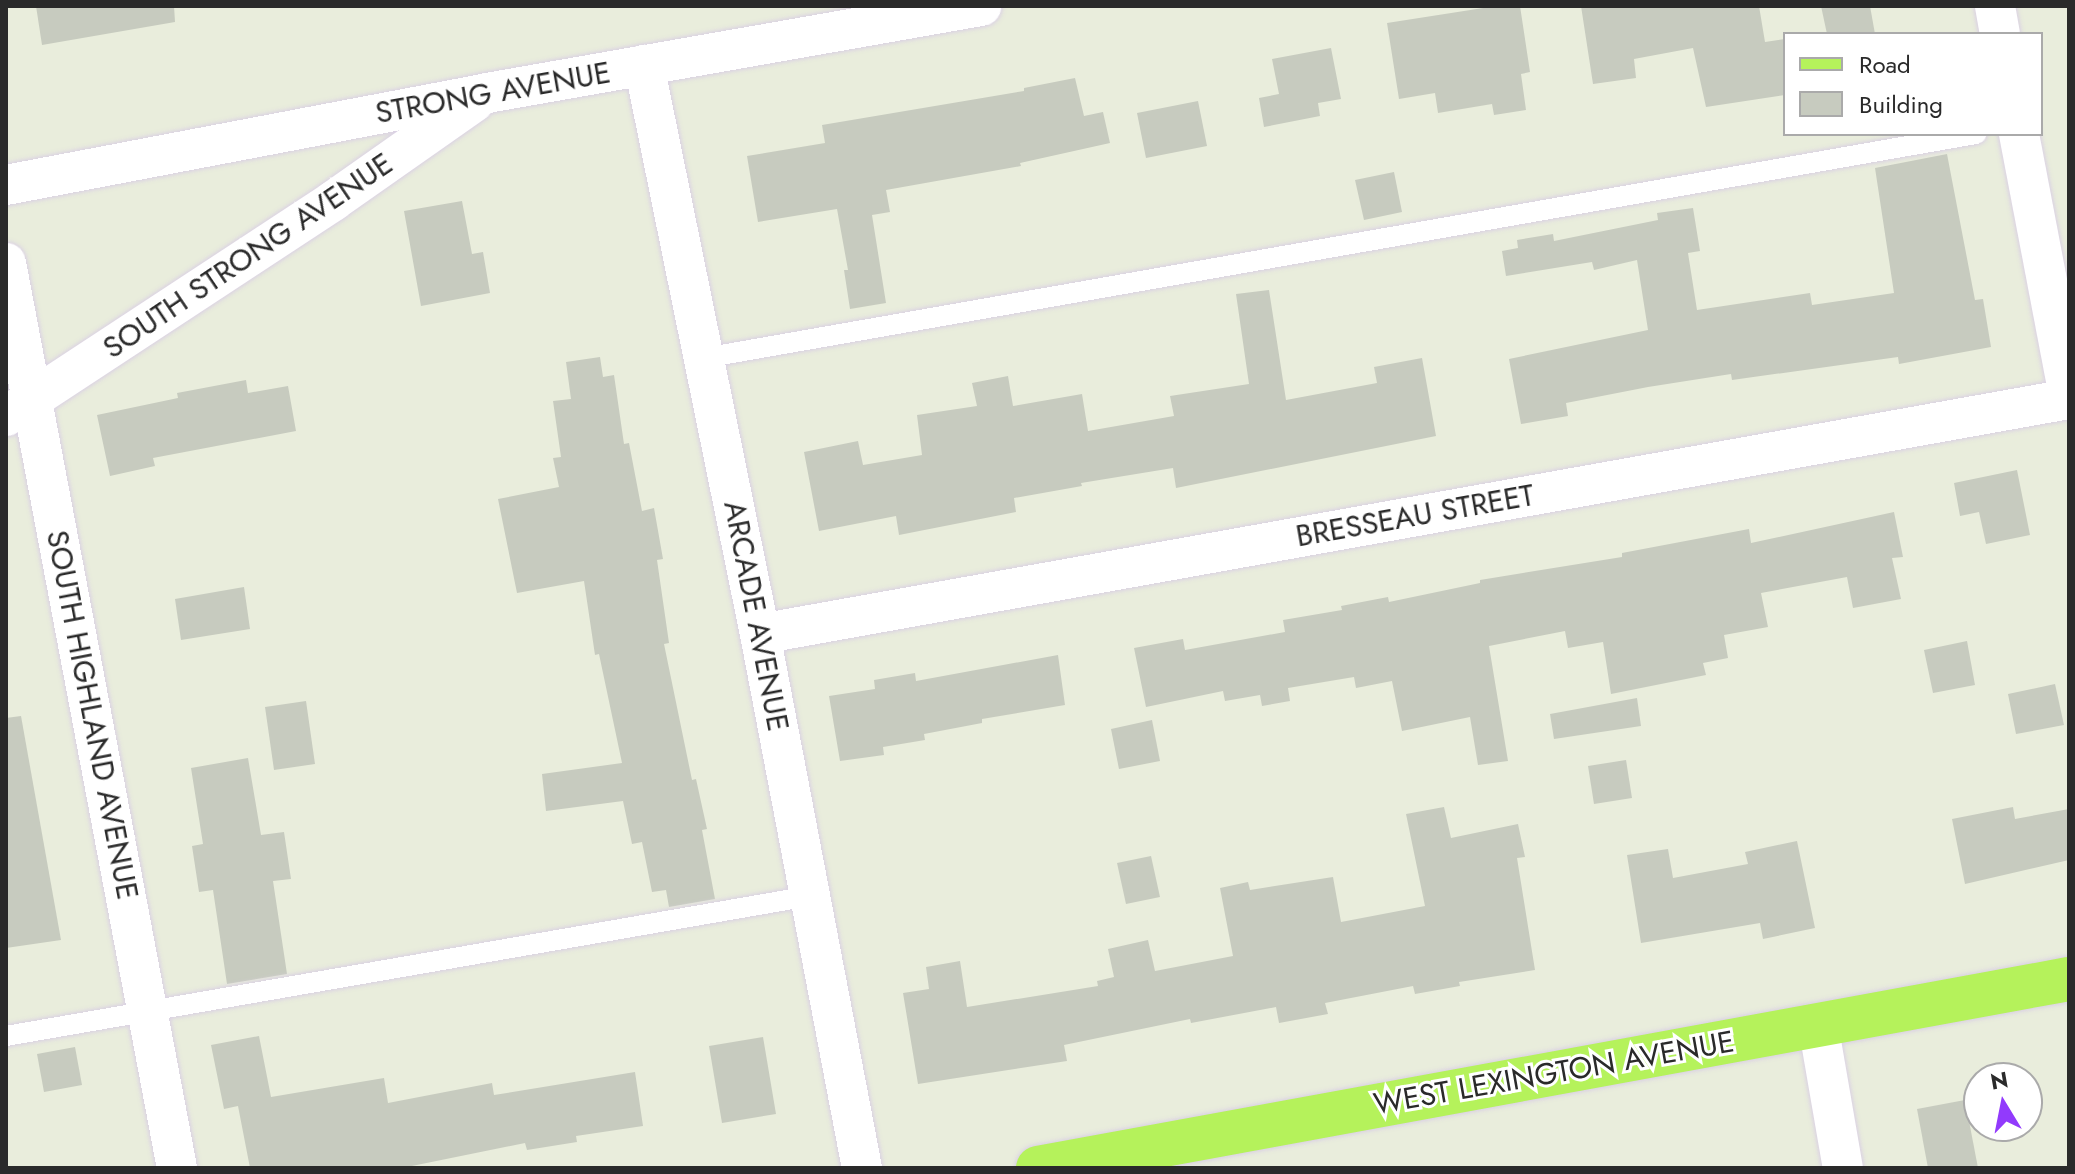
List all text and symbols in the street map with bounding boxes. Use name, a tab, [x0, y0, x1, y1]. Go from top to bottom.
legend	[1783, 32, 2043, 136]
text: Road	[1859, 47, 1911, 82]
street label: STRONG AVENUE	[373, 55, 613, 131]
text: Building	[1859, 87, 1943, 122]
street label: SOUTH STRONG AVENUE	[96, 146, 400, 366]
street label: BRESSEAU STREET	[1293, 477, 1537, 555]
street label: ARCADE AVENUE	[716, 498, 796, 734]
street label: SOUTH HIGHLAND AVENUE	[39, 527, 145, 903]
street label: WEST LEXINGTON AVENUE	[1371, 1024, 1737, 1122]
north arrow	[1963, 1062, 2043, 1142]
text: N	[1988, 1063, 2011, 1098]

